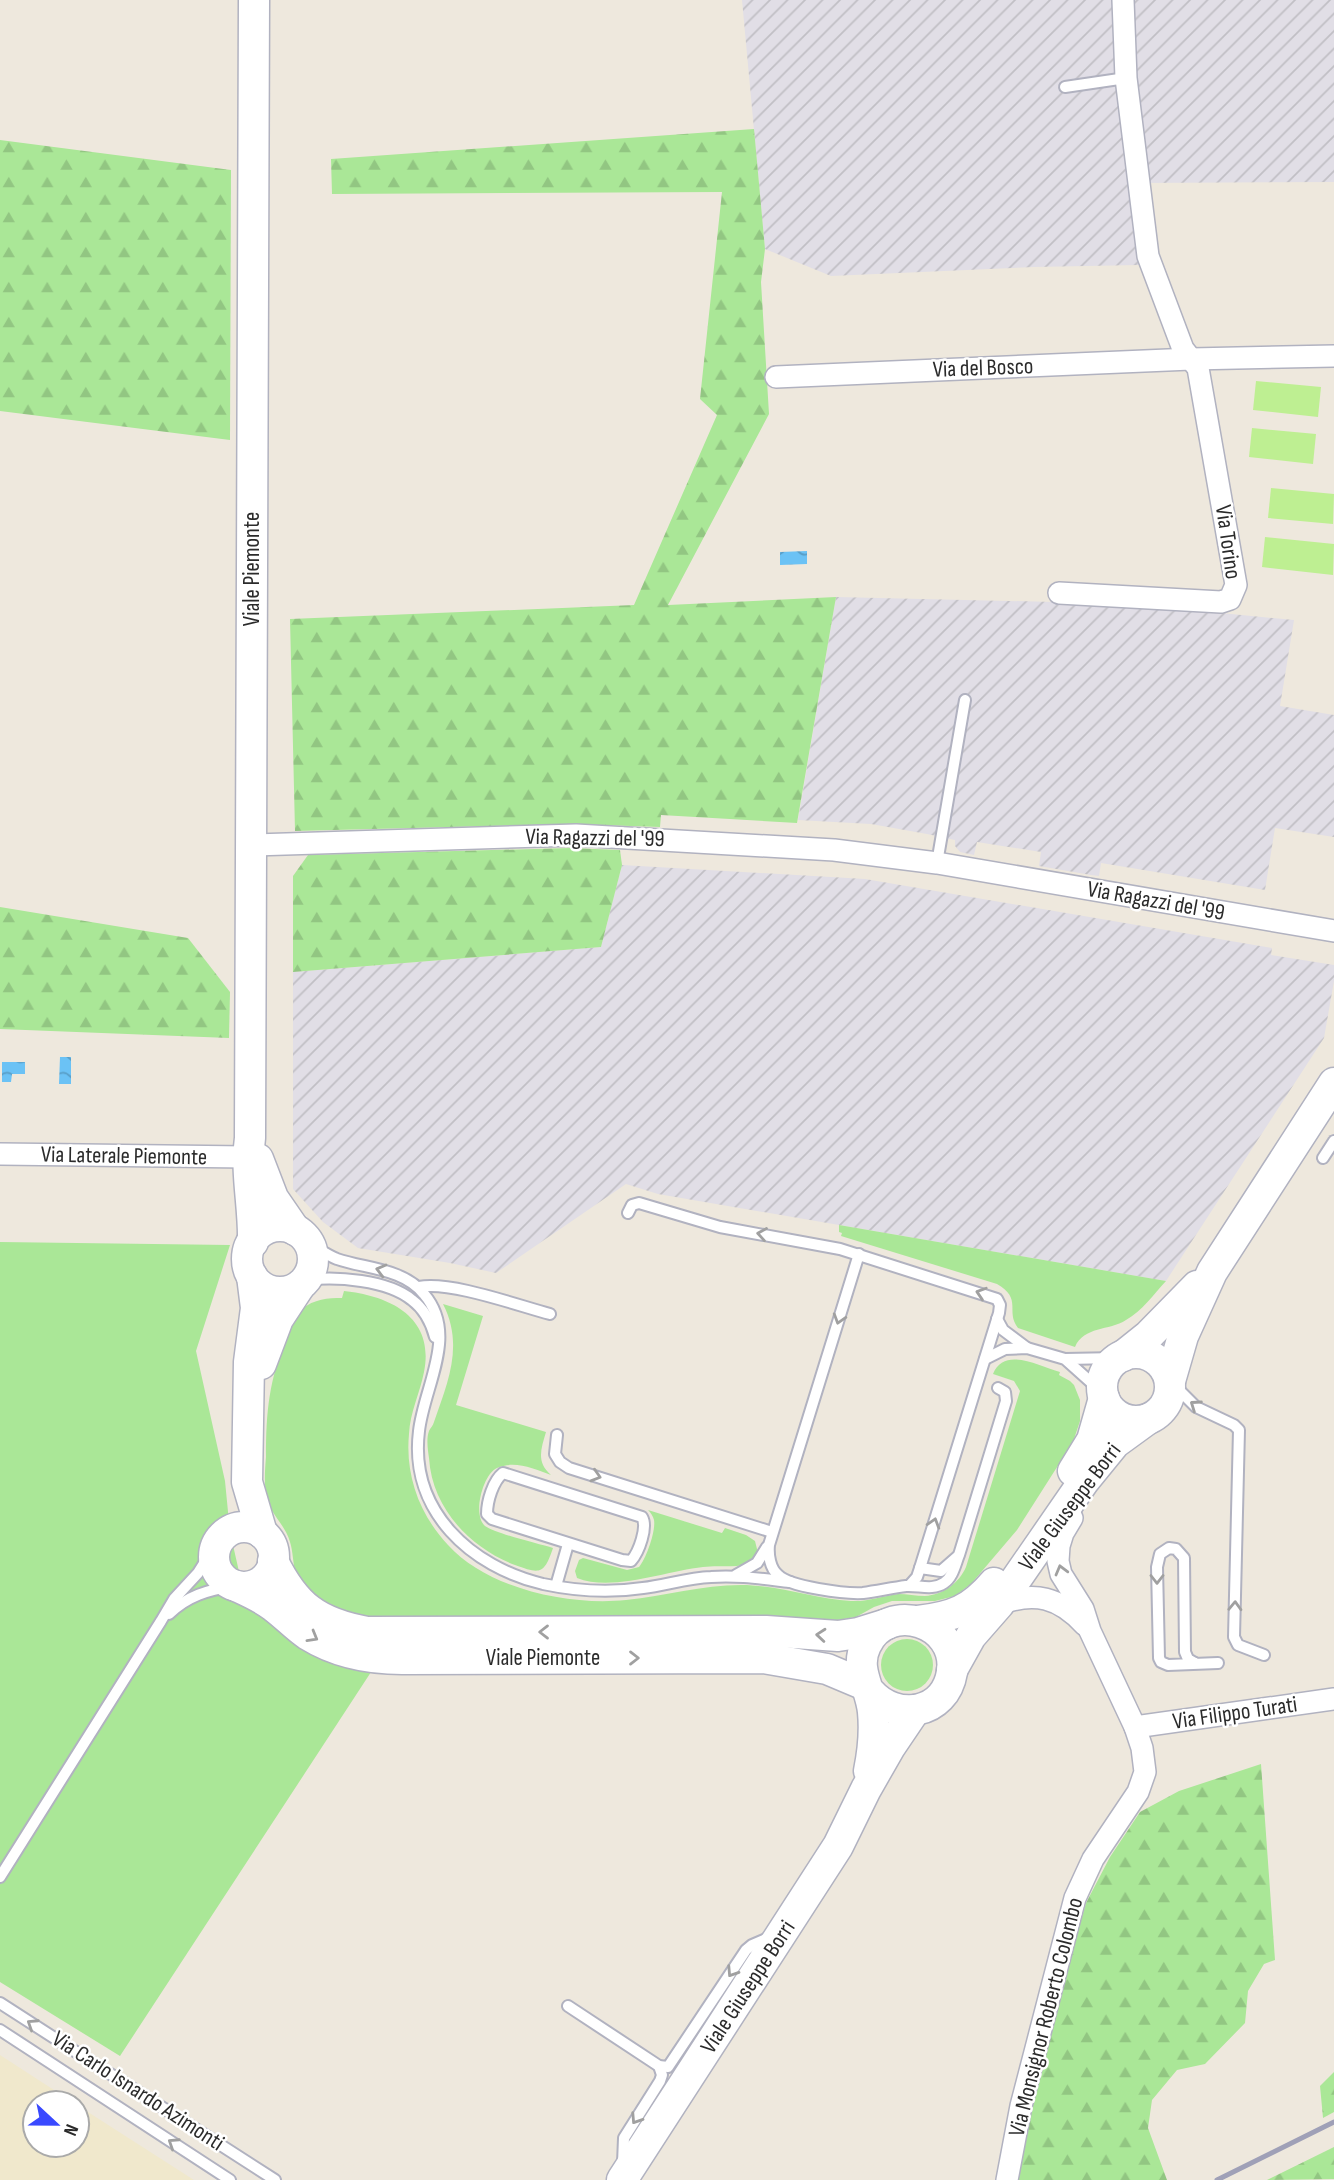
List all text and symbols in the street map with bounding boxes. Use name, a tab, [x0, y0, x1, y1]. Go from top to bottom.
street label: Via del Bosco	[932, 352, 1034, 384]
street label: Via Torino	[1209, 503, 1247, 581]
street label: Viale Piemonte	[238, 512, 266, 626]
street label: Via Ragazzi del '99	[525, 823, 665, 853]
street label: Via Ragazzi del '99	[1085, 875, 1227, 927]
street label: Via Laterale Piemonte	[41, 1141, 207, 1171]
one-way arrow	[756, 1227, 768, 1242]
one-way arrow	[375, 1264, 387, 1278]
one-way arrow	[975, 1286, 987, 1301]
one-way arrow	[832, 1313, 847, 1325]
one-way arrow	[1190, 1401, 1203, 1413]
street label: Viale Giuseppe Borri	[1013, 1438, 1127, 1576]
one-way arrow	[589, 1468, 601, 1483]
one-way arrow	[926, 1517, 940, 1530]
one-way arrow	[1055, 1564, 1069, 1576]
one-way arrow	[1149, 1574, 1165, 1585]
one-way arrow	[1227, 1601, 1242, 1612]
one-way arrow	[539, 1624, 549, 1640]
one-way arrow	[815, 1628, 826, 1643]
one-way arrow	[305, 1629, 318, 1642]
street label: Viale Piemonte	[486, 1644, 600, 1672]
one-way arrow	[630, 1650, 640, 1666]
street label: Via Filippo Turati	[1171, 1690, 1299, 1736]
street label: Via Monsignor Roberto Colombo	[1003, 1895, 1089, 2139]
street label: Viale Giuseppe Borri	[695, 1915, 801, 2059]
one-way arrow	[727, 1964, 740, 1977]
one-way arrow	[27, 2019, 40, 2032]
street label: Via Carlo Isnardo Azimonti	[47, 2025, 229, 2157]
north arrow	[21, 2089, 91, 2159]
one-way arrow	[631, 2111, 644, 2124]
text: N	[58, 2121, 83, 2139]
one-way arrow	[168, 2138, 181, 2151]

